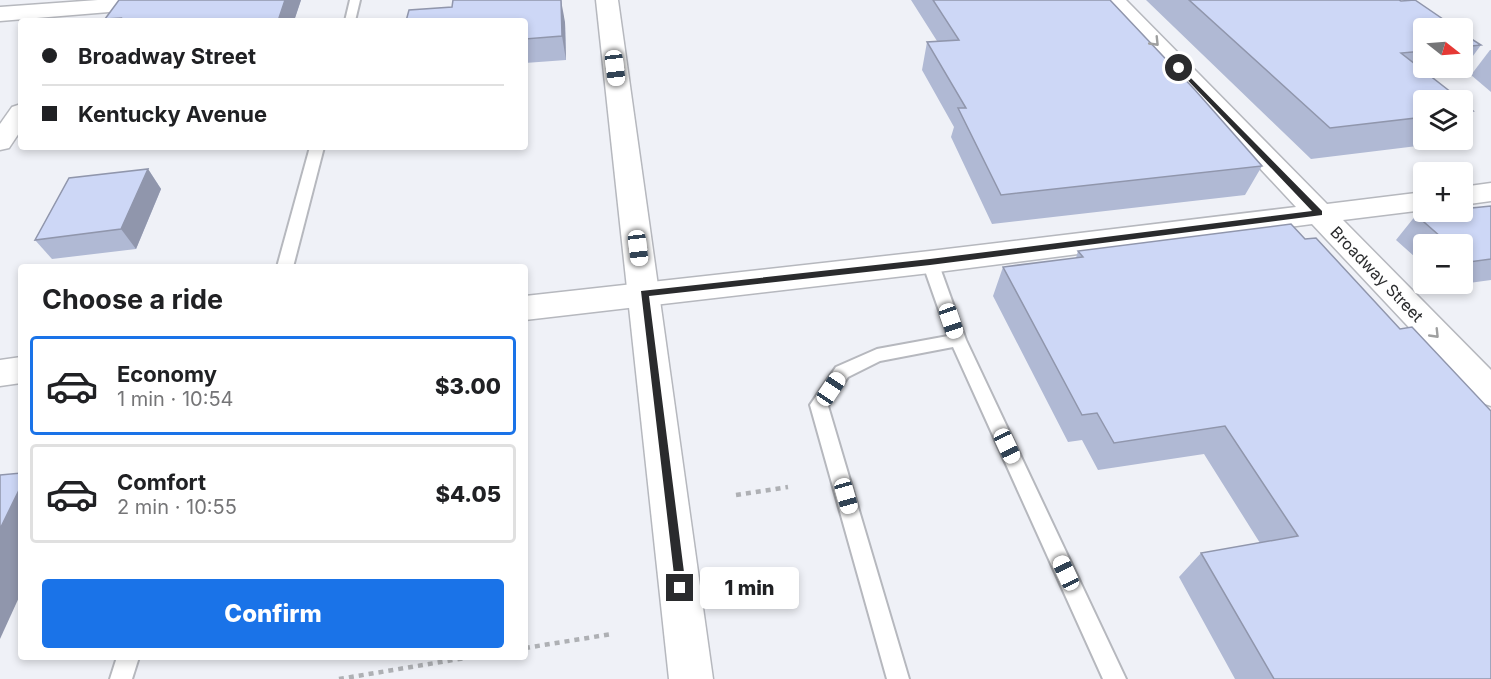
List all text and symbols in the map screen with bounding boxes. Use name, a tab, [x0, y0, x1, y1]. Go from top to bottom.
north arrow	[1413, 18, 1473, 78]
map controls	[1413, 18, 1473, 294]
one-way arrow	[1148, 36, 1159, 46]
text: Broadway Street	[78, 43, 256, 69]
car	[604, 49, 626, 87]
route start	[1165, 54, 1192, 81]
button: layers	[1413, 90, 1473, 150]
text: Kentucky Avenue	[78, 101, 267, 127]
button: +	[1413, 162, 1473, 222]
street label: Broadway Street	[1326, 222, 1428, 326]
car	[627, 229, 649, 267]
button: −	[1413, 234, 1473, 294]
text: Choose a ride	[42, 283, 223, 316]
car	[937, 301, 965, 341]
one-way arrow	[1428, 327, 1439, 338]
icon: car	[45, 359, 99, 413]
text: Economy	[117, 361, 217, 387]
car	[813, 369, 849, 409]
text: $3.00	[435, 373, 501, 399]
text: 1 min · 10:54	[117, 387, 234, 411]
car	[991, 426, 1023, 466]
icon: car	[45, 467, 99, 521]
text: Comfort	[117, 469, 206, 495]
car	[832, 476, 860, 516]
text: $4.05	[435, 481, 501, 507]
text: 2 min · 10:55	[117, 495, 237, 519]
car	[1050, 553, 1082, 593]
callout: 1 min	[701, 567, 800, 609]
route end	[666, 574, 693, 601]
text: 1 min	[724, 576, 775, 600]
button: Confirm	[42, 579, 504, 648]

